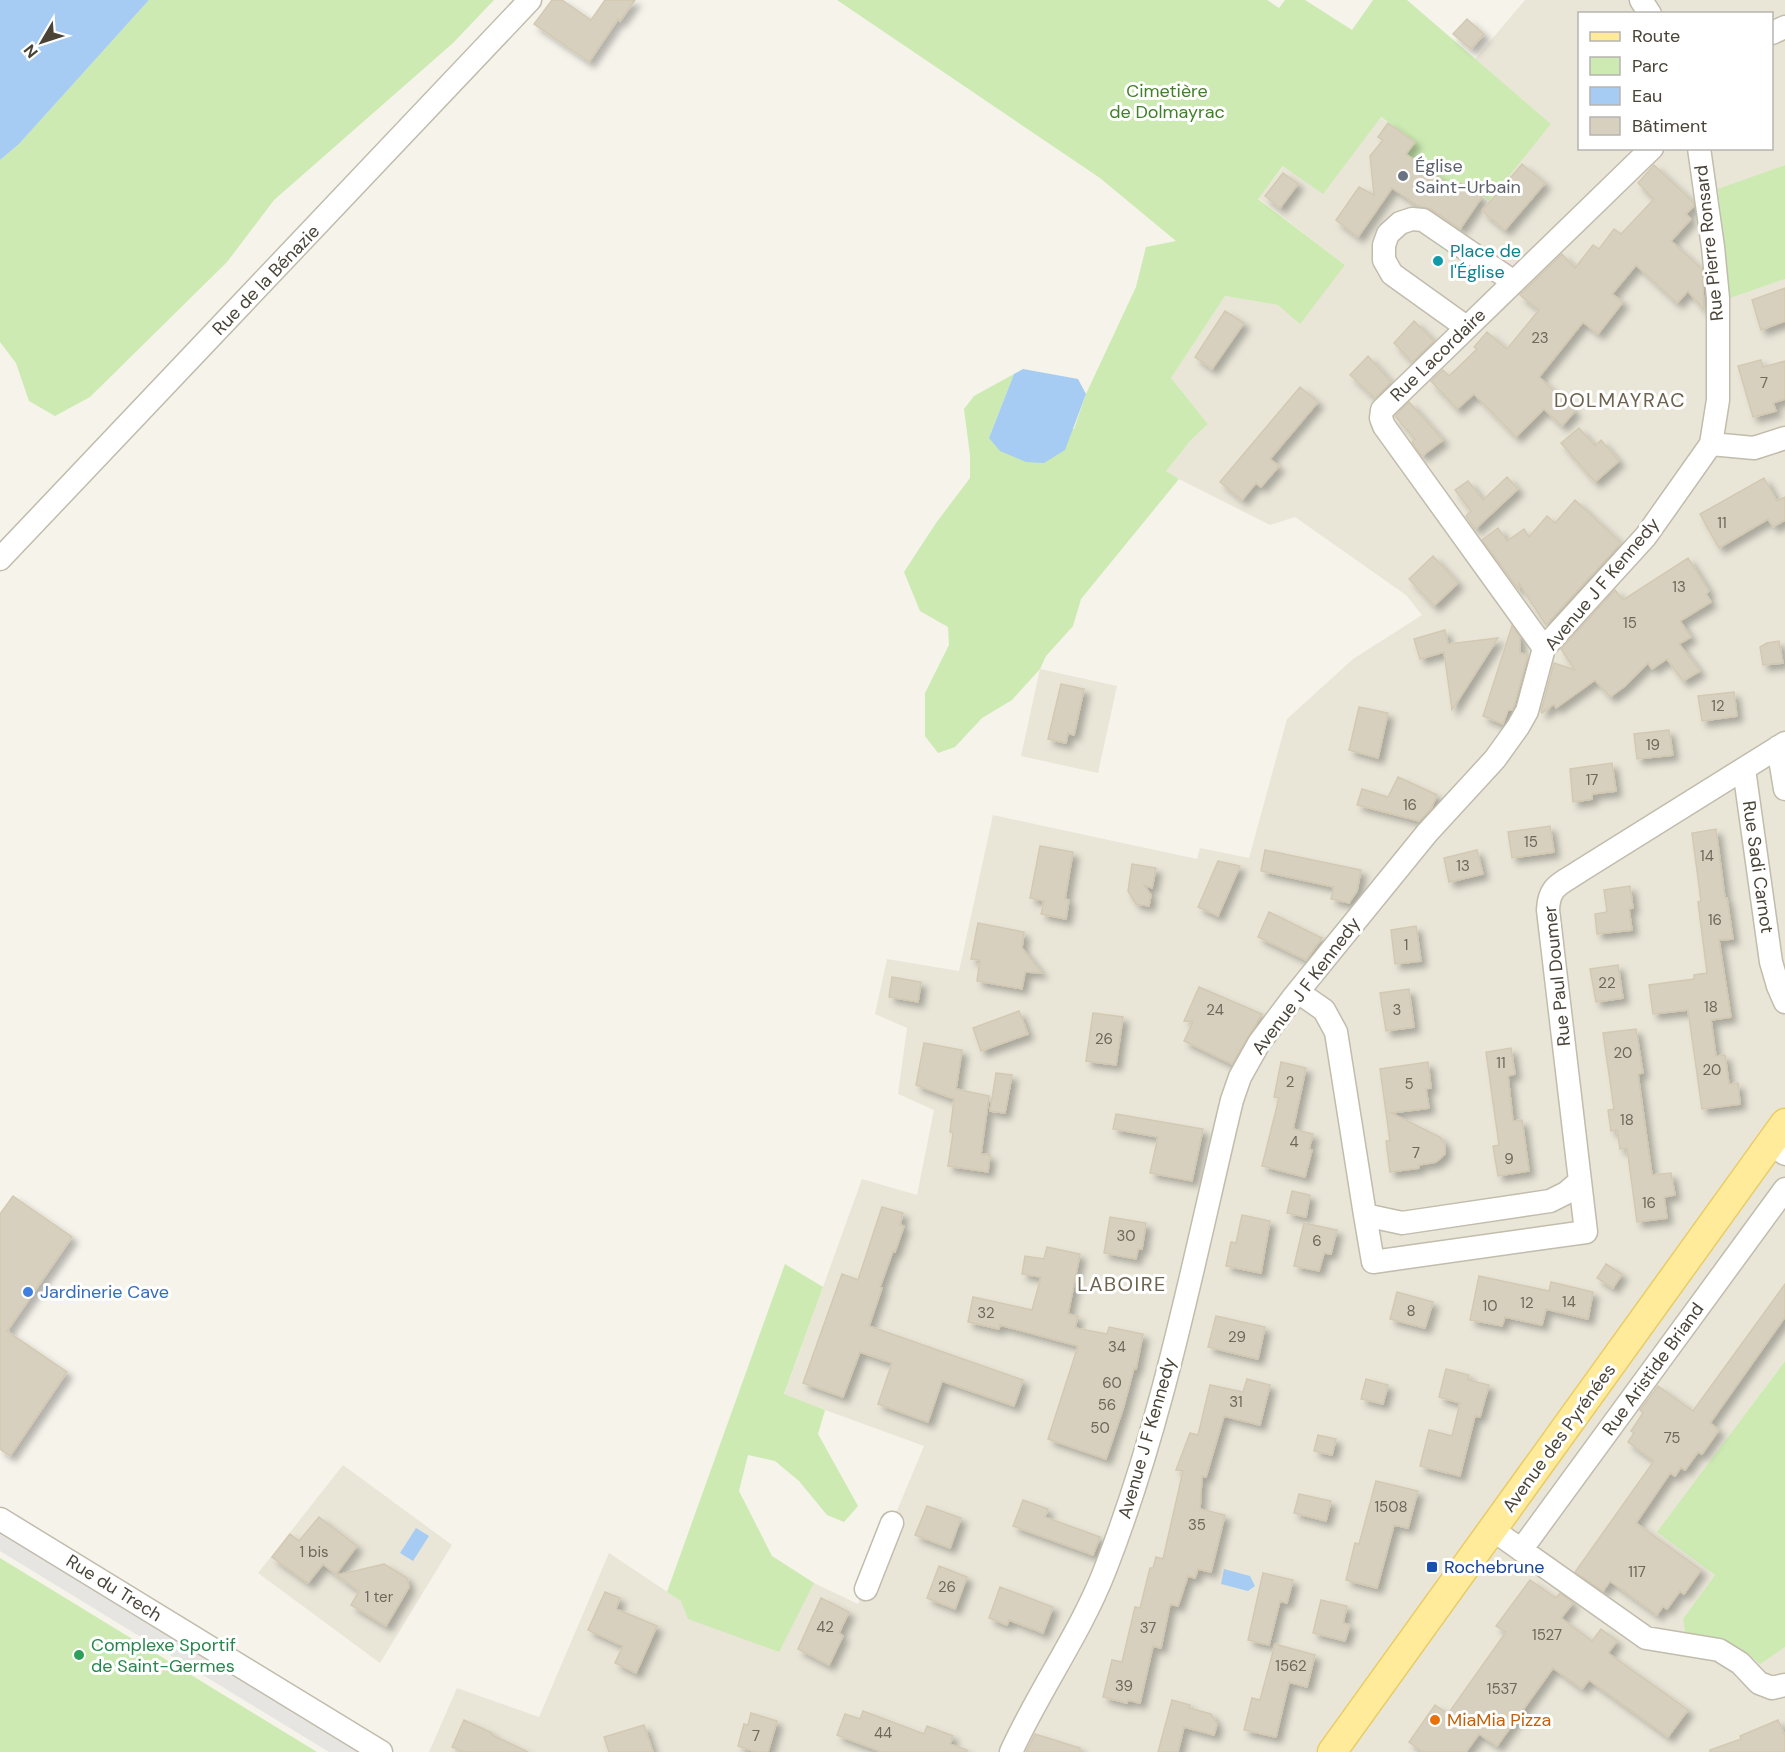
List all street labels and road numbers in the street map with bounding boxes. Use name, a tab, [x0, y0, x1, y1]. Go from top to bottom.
street label: Rue Pierre Ronsard	[1689, 164, 1729, 322]
street label: Rue de la Bénazie	[207, 220, 325, 340]
street label: Rue Lacordaire	[1385, 303, 1491, 407]
street label: Avenue J F Kennedy	[1539, 513, 1665, 655]
street label: Rue Sadi Carnot	[1737, 799, 1779, 935]
street label: Rue Paul Doumer	[1538, 904, 1576, 1047]
street label: Avenue J F Kennedy	[1246, 912, 1366, 1060]
street label: Rue Aristide Briand	[1597, 1298, 1709, 1440]
street label: Avenue J F Kennedy	[1113, 1355, 1181, 1521]
street label: Avenue des Pyrénées	[1497, 1359, 1621, 1517]
street label: Rue du Trech	[62, 1549, 166, 1627]

